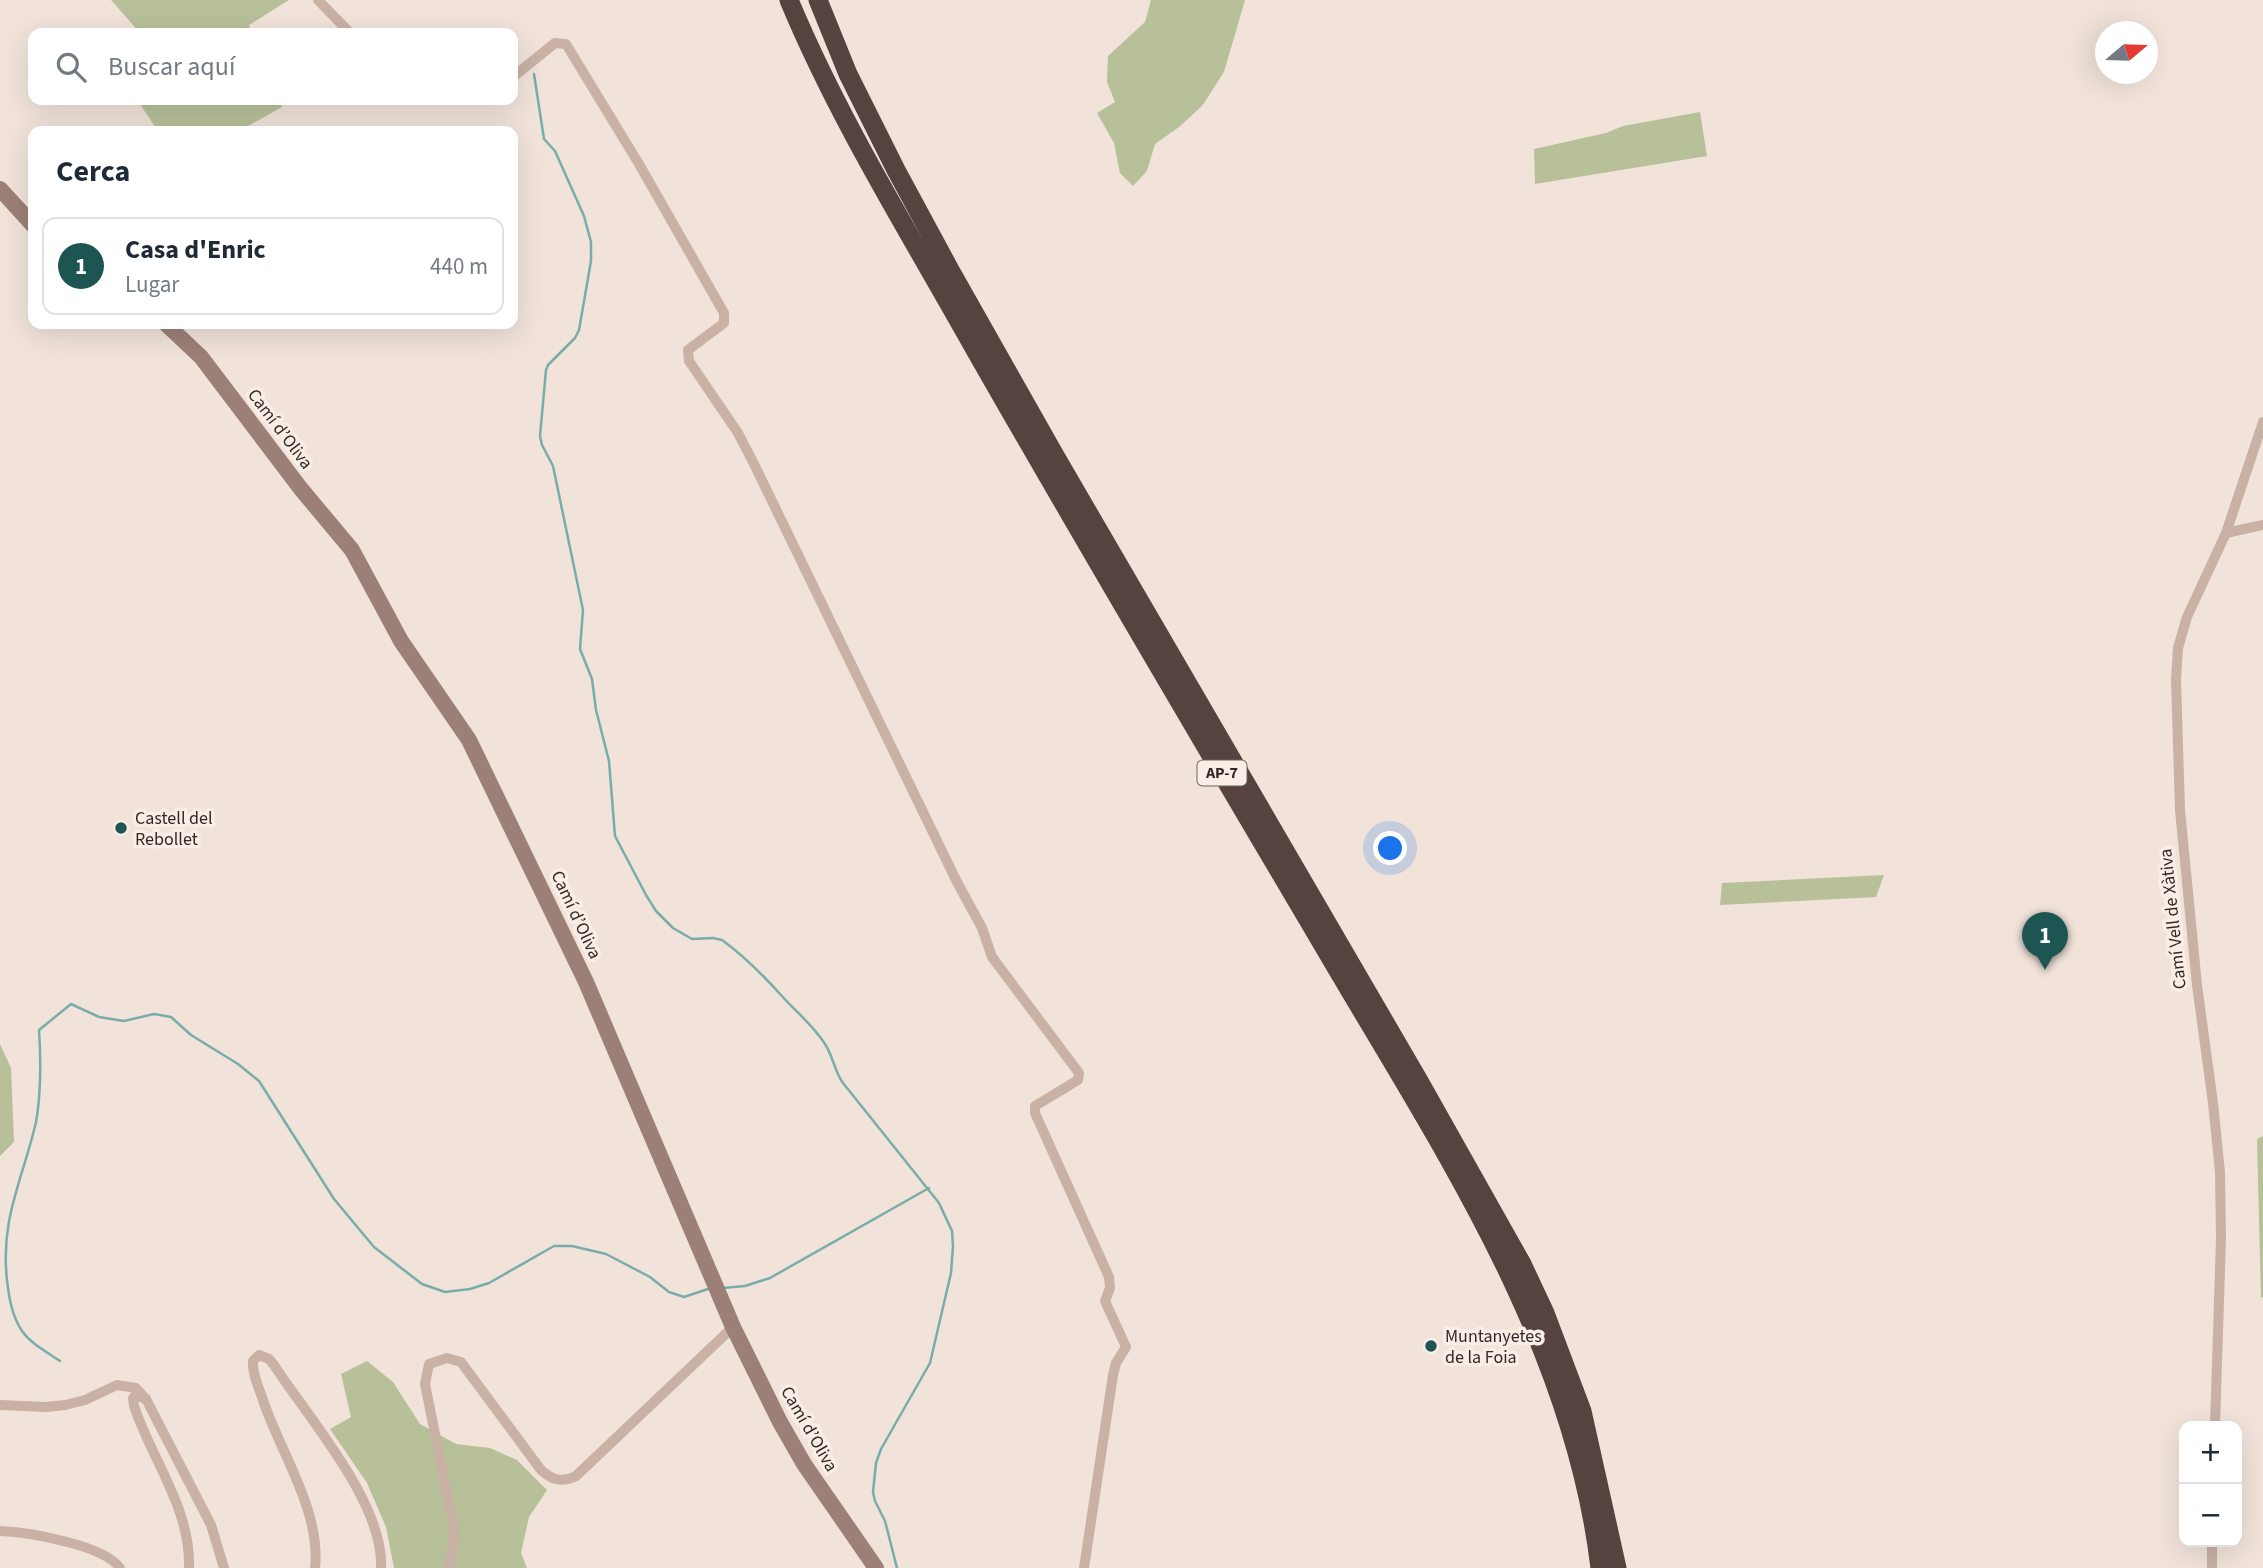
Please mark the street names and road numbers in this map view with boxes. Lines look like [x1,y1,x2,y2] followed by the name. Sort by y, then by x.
[241,384,319,474] street label: Camí d’Oliva
[1198,760,1246,786] road number: AP-7
[2153,848,2193,990] street label: Camí Vell de Xàtiva
[545,867,607,963] street label: Camí d’Oliva
[774,1382,844,1476] street label: Camí d’Oliva

